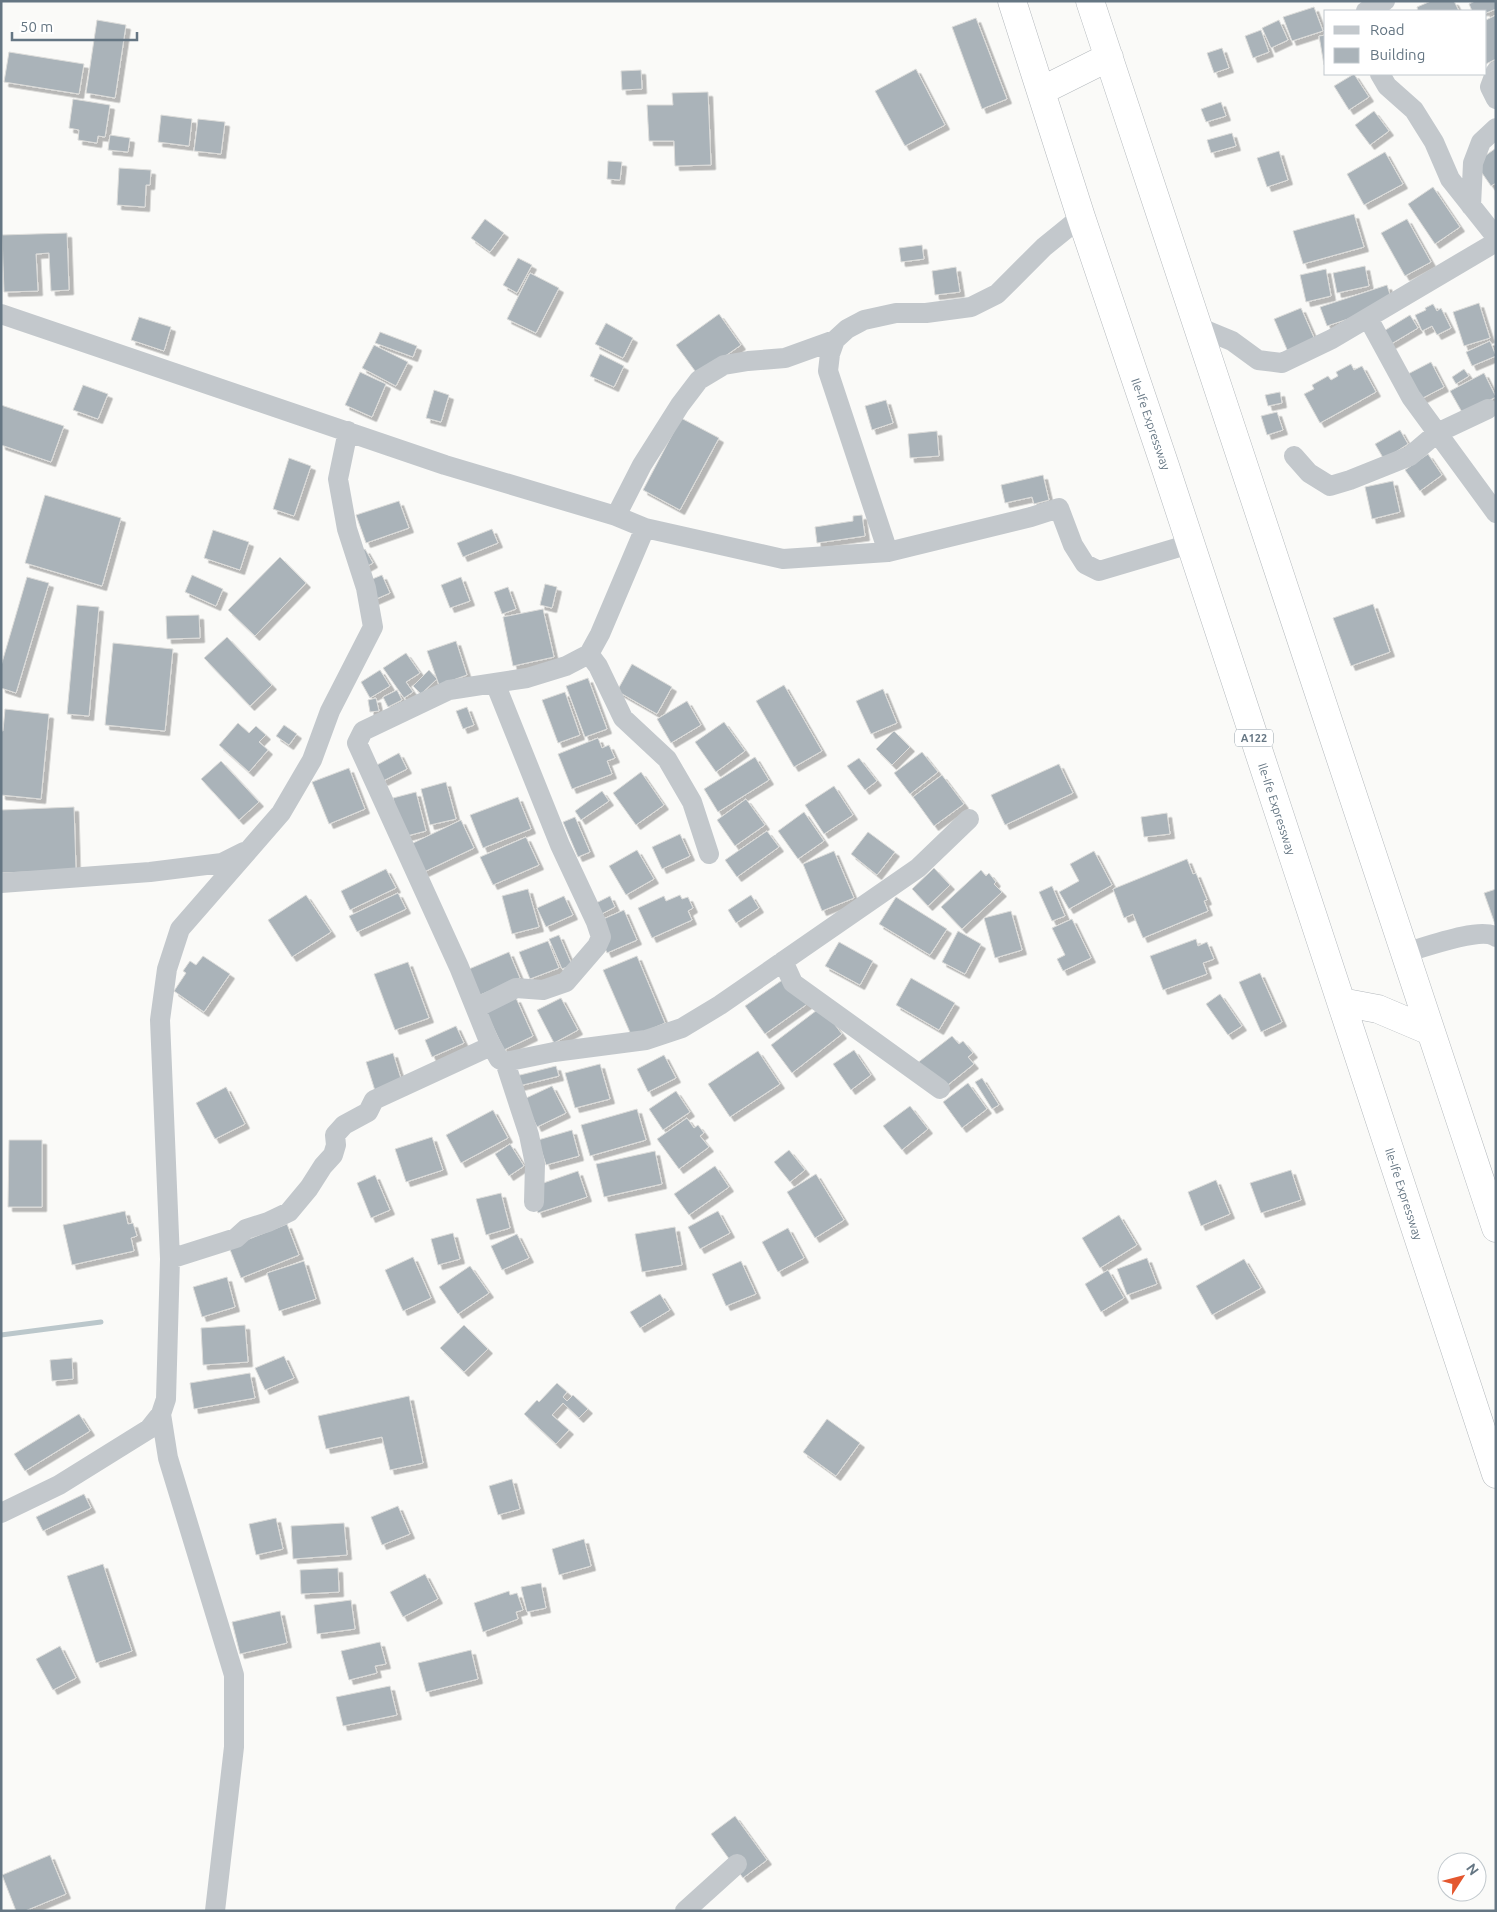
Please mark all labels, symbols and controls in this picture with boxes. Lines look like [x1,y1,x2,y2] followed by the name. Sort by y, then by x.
[12,10,138,42] scale bar
[1324,10,1487,75] legend
[20,18,53,35] text: 50 m
[1370,21,1405,38] text: Road
[1370,46,1425,63] text: Building
[1129,376,1173,472] street label: Ile-Ife Expressway
[1235,730,1273,746] road number: A122
[1256,761,1298,857] street label: Ile-Ife Expressway
[1383,1146,1425,1242] street label: Ile-Ife Expressway
[1437,1852,1487,1902] north arrow
[1463,1860,1482,1878] text: N

